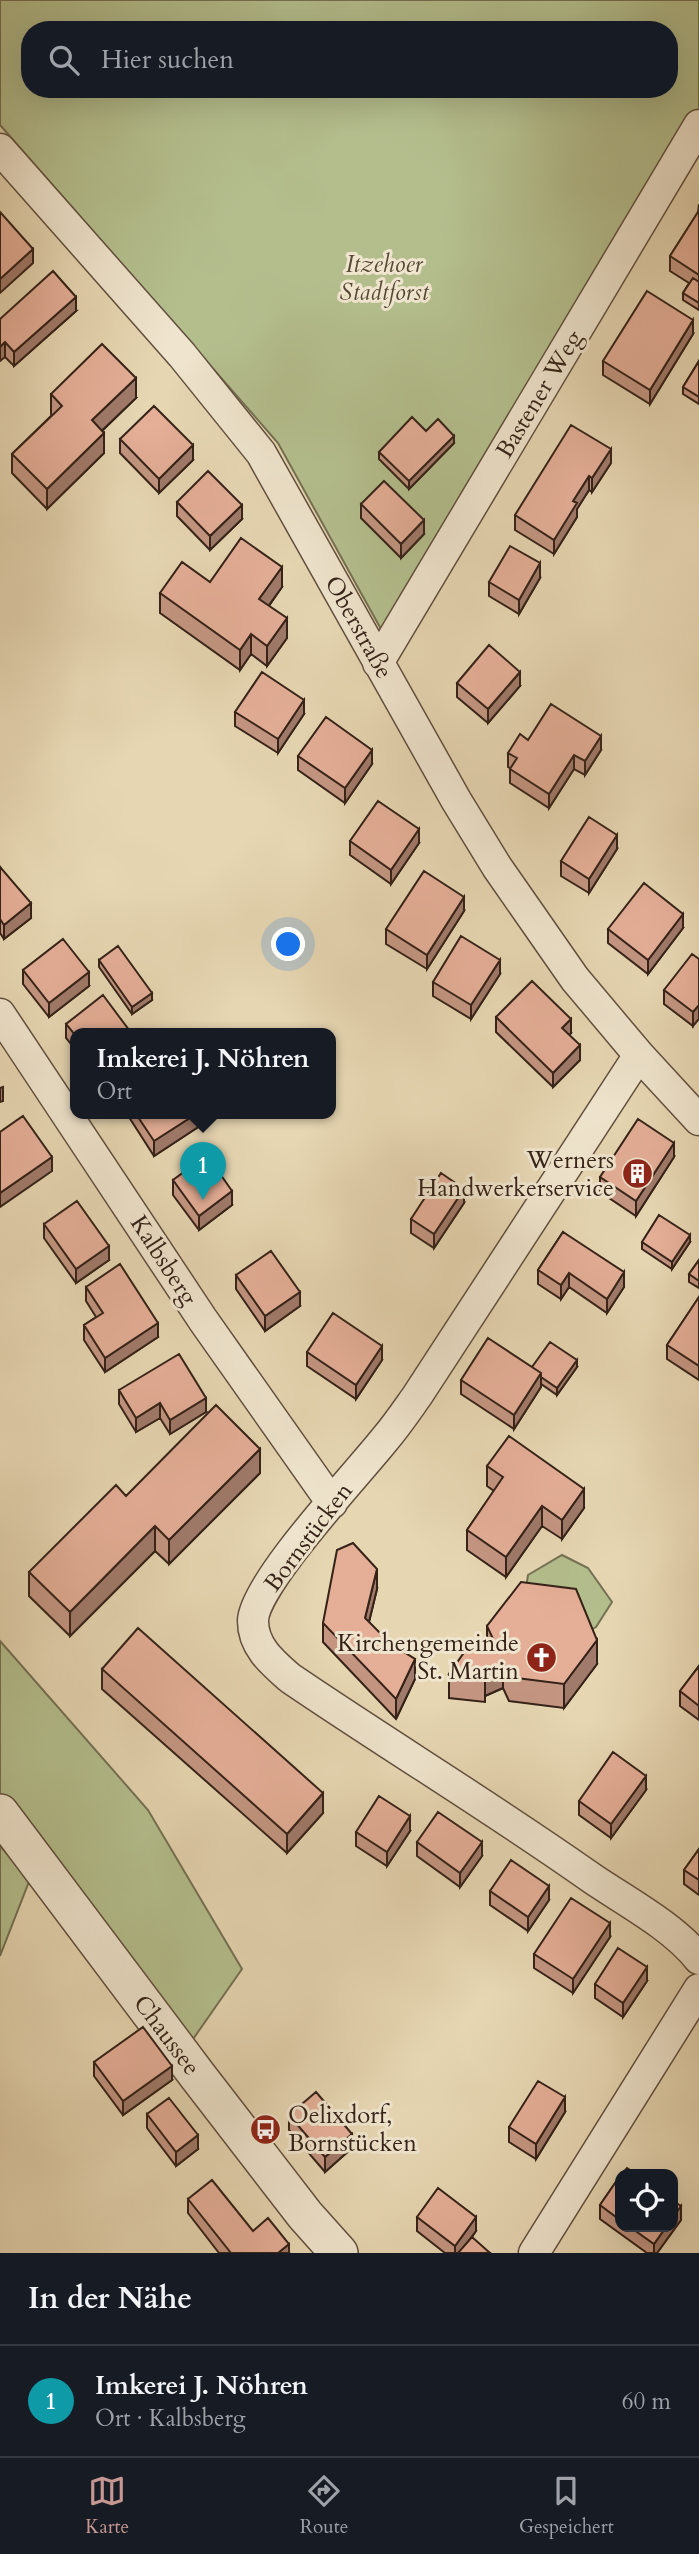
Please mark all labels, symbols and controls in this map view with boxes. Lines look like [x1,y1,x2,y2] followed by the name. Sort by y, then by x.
[21,21,678,98] search box
[45,41,83,79] icon: search
[101,42,234,77] text: Hier suchen
[339,248,430,309] park label: Itzehoer Stadtforst
[488,324,591,464] street label: Bastener Weg
[317,570,400,685] street label: Oberstraße
[271,927,305,961] your location
[70,1028,336,1119] popup
[97,1041,309,1076] text: Imkerei J. Nöhren
[97,1076,132,1107] text: Ort
[180,1142,226,1200] pin: 1
[417,1144,614,1205] place label: Werners Handwerkerservice
[620,1157,654,1191] building icon: Werners Handwerkerservice
[122,1209,205,1312] street label: Kalbsberg
[256,1476,361,1599] street label: Bornstücken
[337,1627,519,1688] place label: Kirchengemeinde St. Martin
[525,1640,559,1674] church icon: Kirchengemeinde St. Martin
[125,1988,208,2082] street label: Chaussee
[288,2099,417,2160] place label: Oelixdorf, Bornstücken
[248,2112,282,2146] bus stop icon: Oelixdorf, Bornstücken
[615,2169,678,2232] map controls
[615,2169,678,2232] button: locate
[28,2278,192,2319] text: In der Nähe
[95,2368,308,2403] text: Imkerei J. Nöhren
[45,2386,57,2417] text: 1
[622,2386,671,2417] text: 60 m
[95,2403,246,2434] text: Ort · Kalbsberg
[85,2472,129,2540] tab: Karte
[300,2472,348,2540] tab: Route
[519,2472,614,2540] tab: Gespeichert

